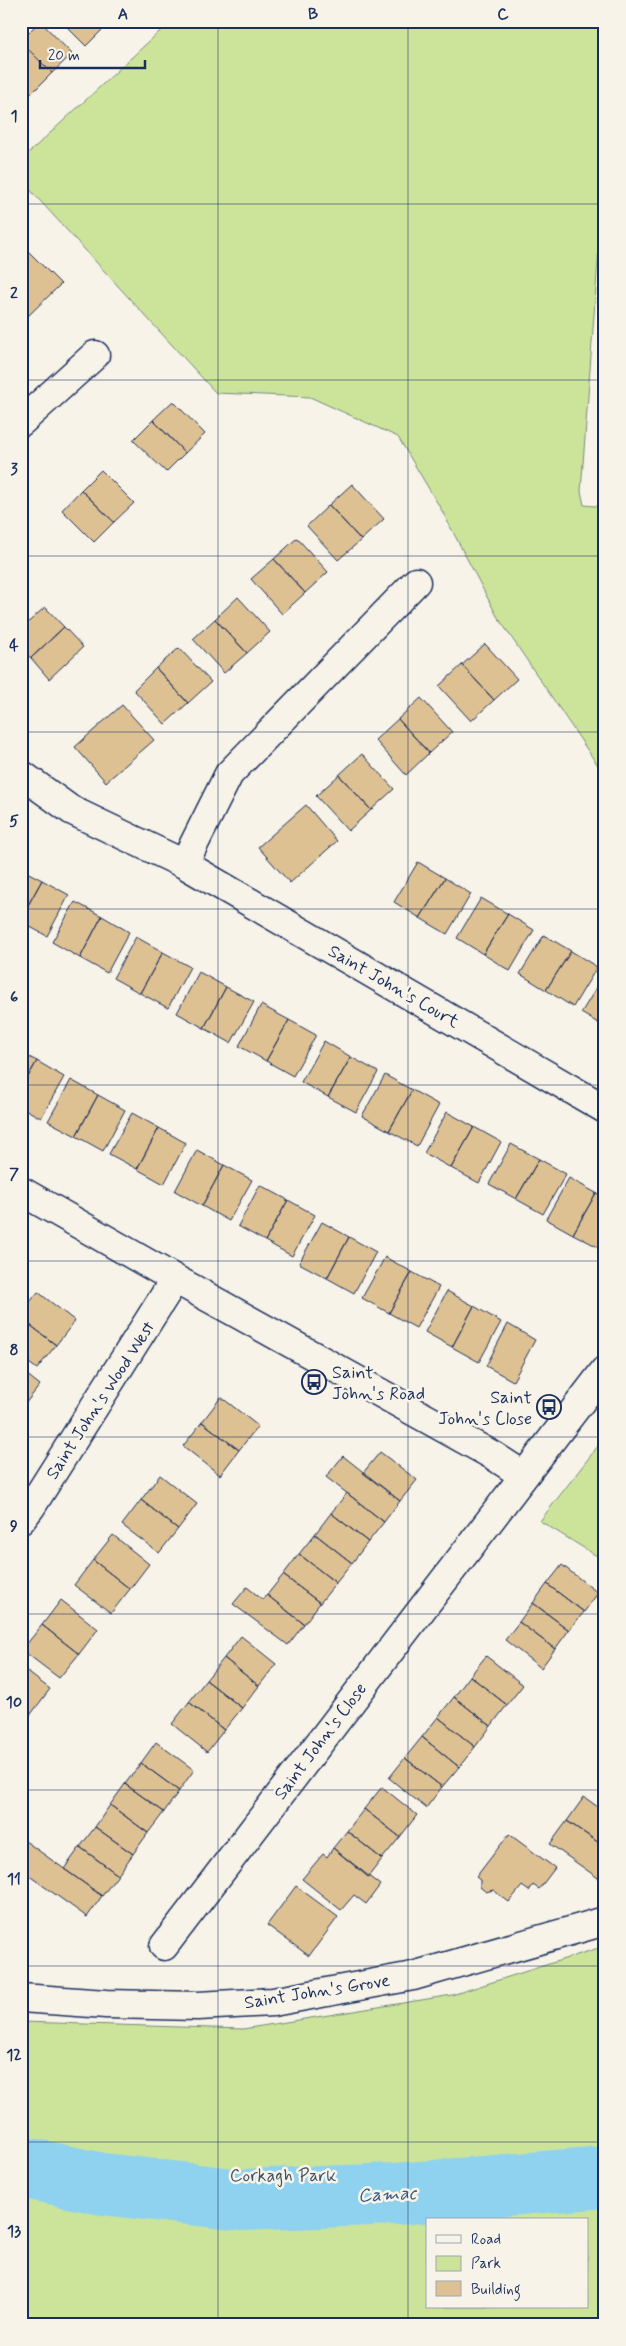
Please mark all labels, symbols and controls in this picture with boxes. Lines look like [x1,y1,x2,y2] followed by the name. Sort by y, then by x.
[118,4,128,25] text: A
[308,4,318,25] text: B
[497,4,509,25] text: C
[40,38,145,70] scale bar
[48,46,80,66] text: 20 m
[10,106,18,127] text: 1
[10,283,18,304] text: 2
[10,459,18,480] text: 3
[9,635,19,656] text: 4
[9,811,19,832] text: 5
[324,940,464,1034] street label: Saint John's Court
[10,987,18,1008] text: 6
[9,1164,19,1185] text: 7
[41,1316,161,1484] street label: Saint John's Wood West
[9,1340,19,1361] text: 8
[332,1361,425,1406] place label: Saint John's Road
[301,1369,327,1395] bus stop icon: Saint John's Road
[438,1386,532,1431] place label: Saint John's Close
[536,1394,562,1420] bus stop icon: Saint John's Close
[10,1516,18,1537] text: 9
[269,1678,373,1805] street label: Saint John's Close
[6,1692,22,1713] text: 10
[7,1869,21,1890] text: 11
[243,1969,392,2015] street label: Saint John's Grove
[6,2045,22,2066] text: 12
[230,2164,336,2188] park label: Corkagh Park
[357,2180,418,2209] water label: Camac
[426,2218,588,2308] legend
[7,2221,21,2242] text: 13
[471,2230,501,2250] text: Road
[471,2254,501,2274] text: Park
[471,2280,521,2301] text: Building

